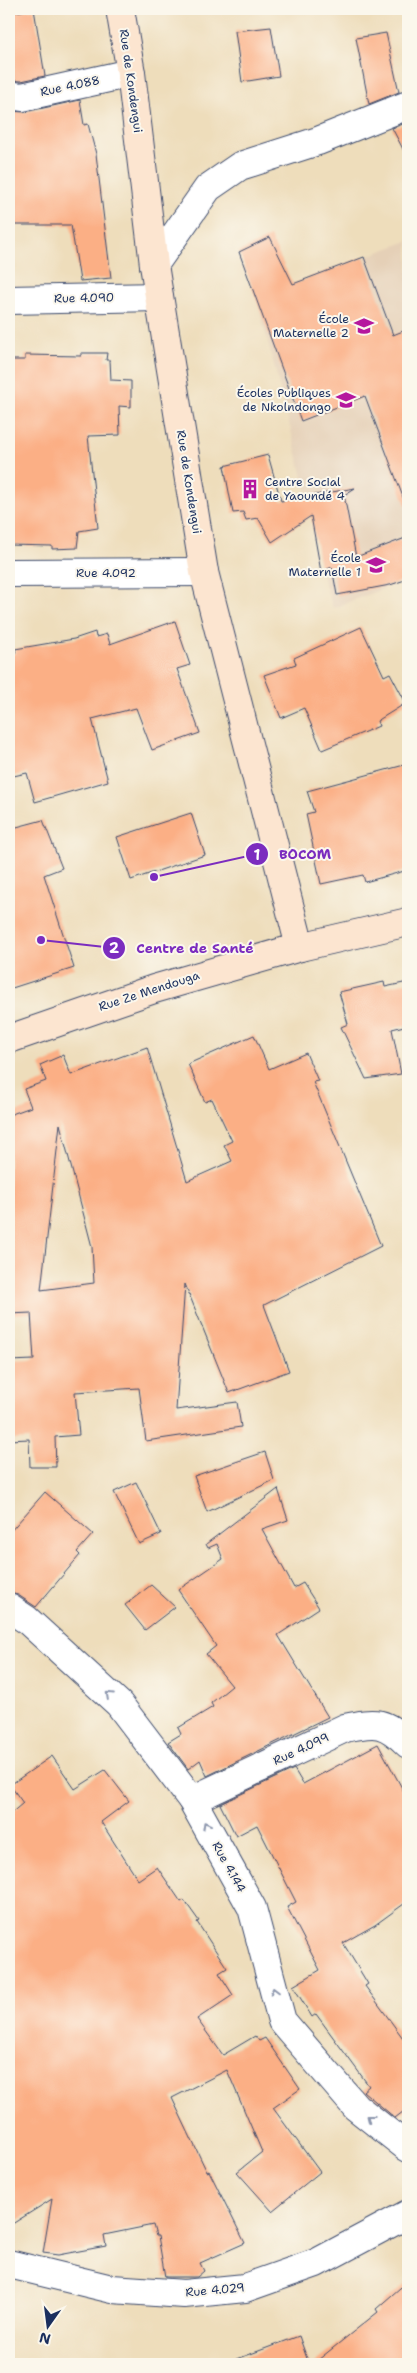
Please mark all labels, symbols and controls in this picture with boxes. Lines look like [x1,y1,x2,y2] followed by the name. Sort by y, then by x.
[116,28,146,134] street label: Rue de Kondengui
[39,72,101,100] street label: Rue 4.088
[54,289,114,307] street label: Rue 4.090
[273,311,349,341] place label: École Maternelle 2
[353,315,375,337] school or university icon: École Maternelle 2
[237,385,331,415] place label: Écoles Publiques de Nkolndongo
[335,389,357,411] school or university icon: Écoles Publiques de Nkolndongo
[173,429,205,535] street label: Rue de Kondengui
[265,474,345,504] place label: Centre Social de Yaoundé 4
[239,478,261,500] building icon: Centre Social de Yaoundé 4
[289,550,361,580] place label: École Maternelle 1
[365,554,387,576] school or university icon: École Maternelle 1
[76,565,136,581] street label: Rue 4.092
[244,840,341,869] callout: BOCOM
[254,845,261,865] text: 1
[279,845,332,863] text: BOCOM
[102,934,264,963] callout: Centre de Santé
[109,938,120,958] text: 2
[136,939,254,957] text: Centre de Santé
[96,967,202,1015] street label: Rue Ze Mendouga
[106,1692,115,1701] one-way arrow
[270,1729,332,1769] street label: Rue 4.099
[202,1822,212,1831] one-way arrow
[208,1839,250,1895] street label: Rue 4.144
[269,1986,280,1995] one-way arrow
[367,2115,376,2123] one-way arrow
[185,2279,245,2301] street label: Rue 4.029
[22,2300,72,2350] north arrow
[37,2329,52,2349] text: N

